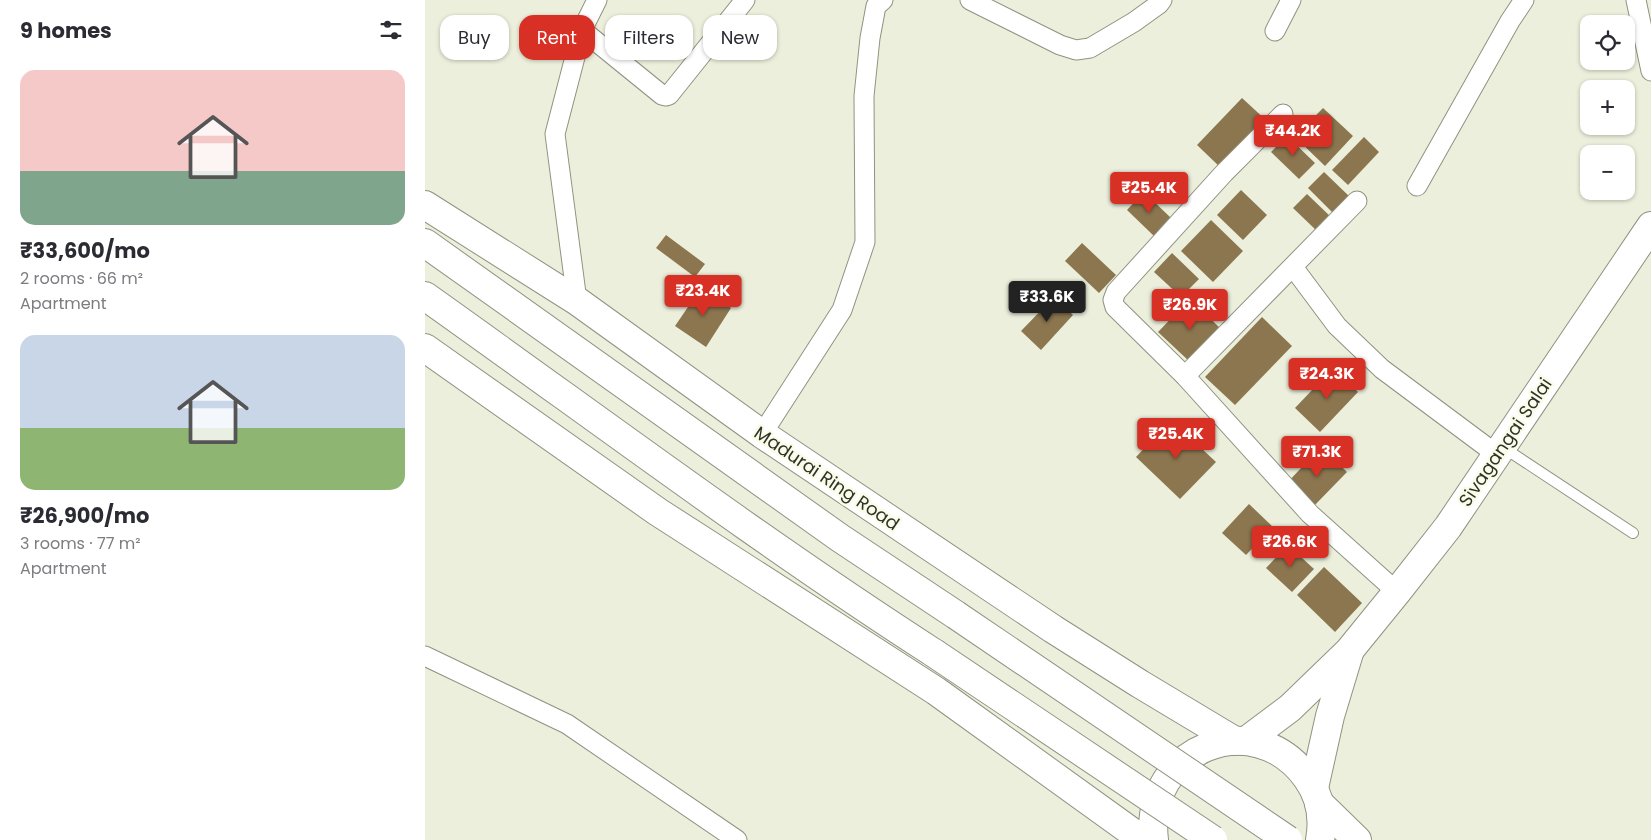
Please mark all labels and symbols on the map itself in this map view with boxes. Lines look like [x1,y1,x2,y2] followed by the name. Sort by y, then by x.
[1252,114,1334,157] pin: ₹44.2K
[1108,172,1190,214] pin: ₹25.4K
[662,274,744,317] pin: ₹23.4K
[1006,280,1088,323] pin: ₹33.6K
[1149,288,1231,331] pin: ₹26.9K
[1286,358,1368,400] pin: ₹24.3K
[1453,373,1557,511] street label: Sivagangai Salai
[1135,418,1217,460] pin: ₹25.4K
[749,420,905,536] street label: Madurai Ring Road
[1276,436,1358,478] pin: ₹71.3K
[1249,526,1331,568] pin: ₹26.6K

